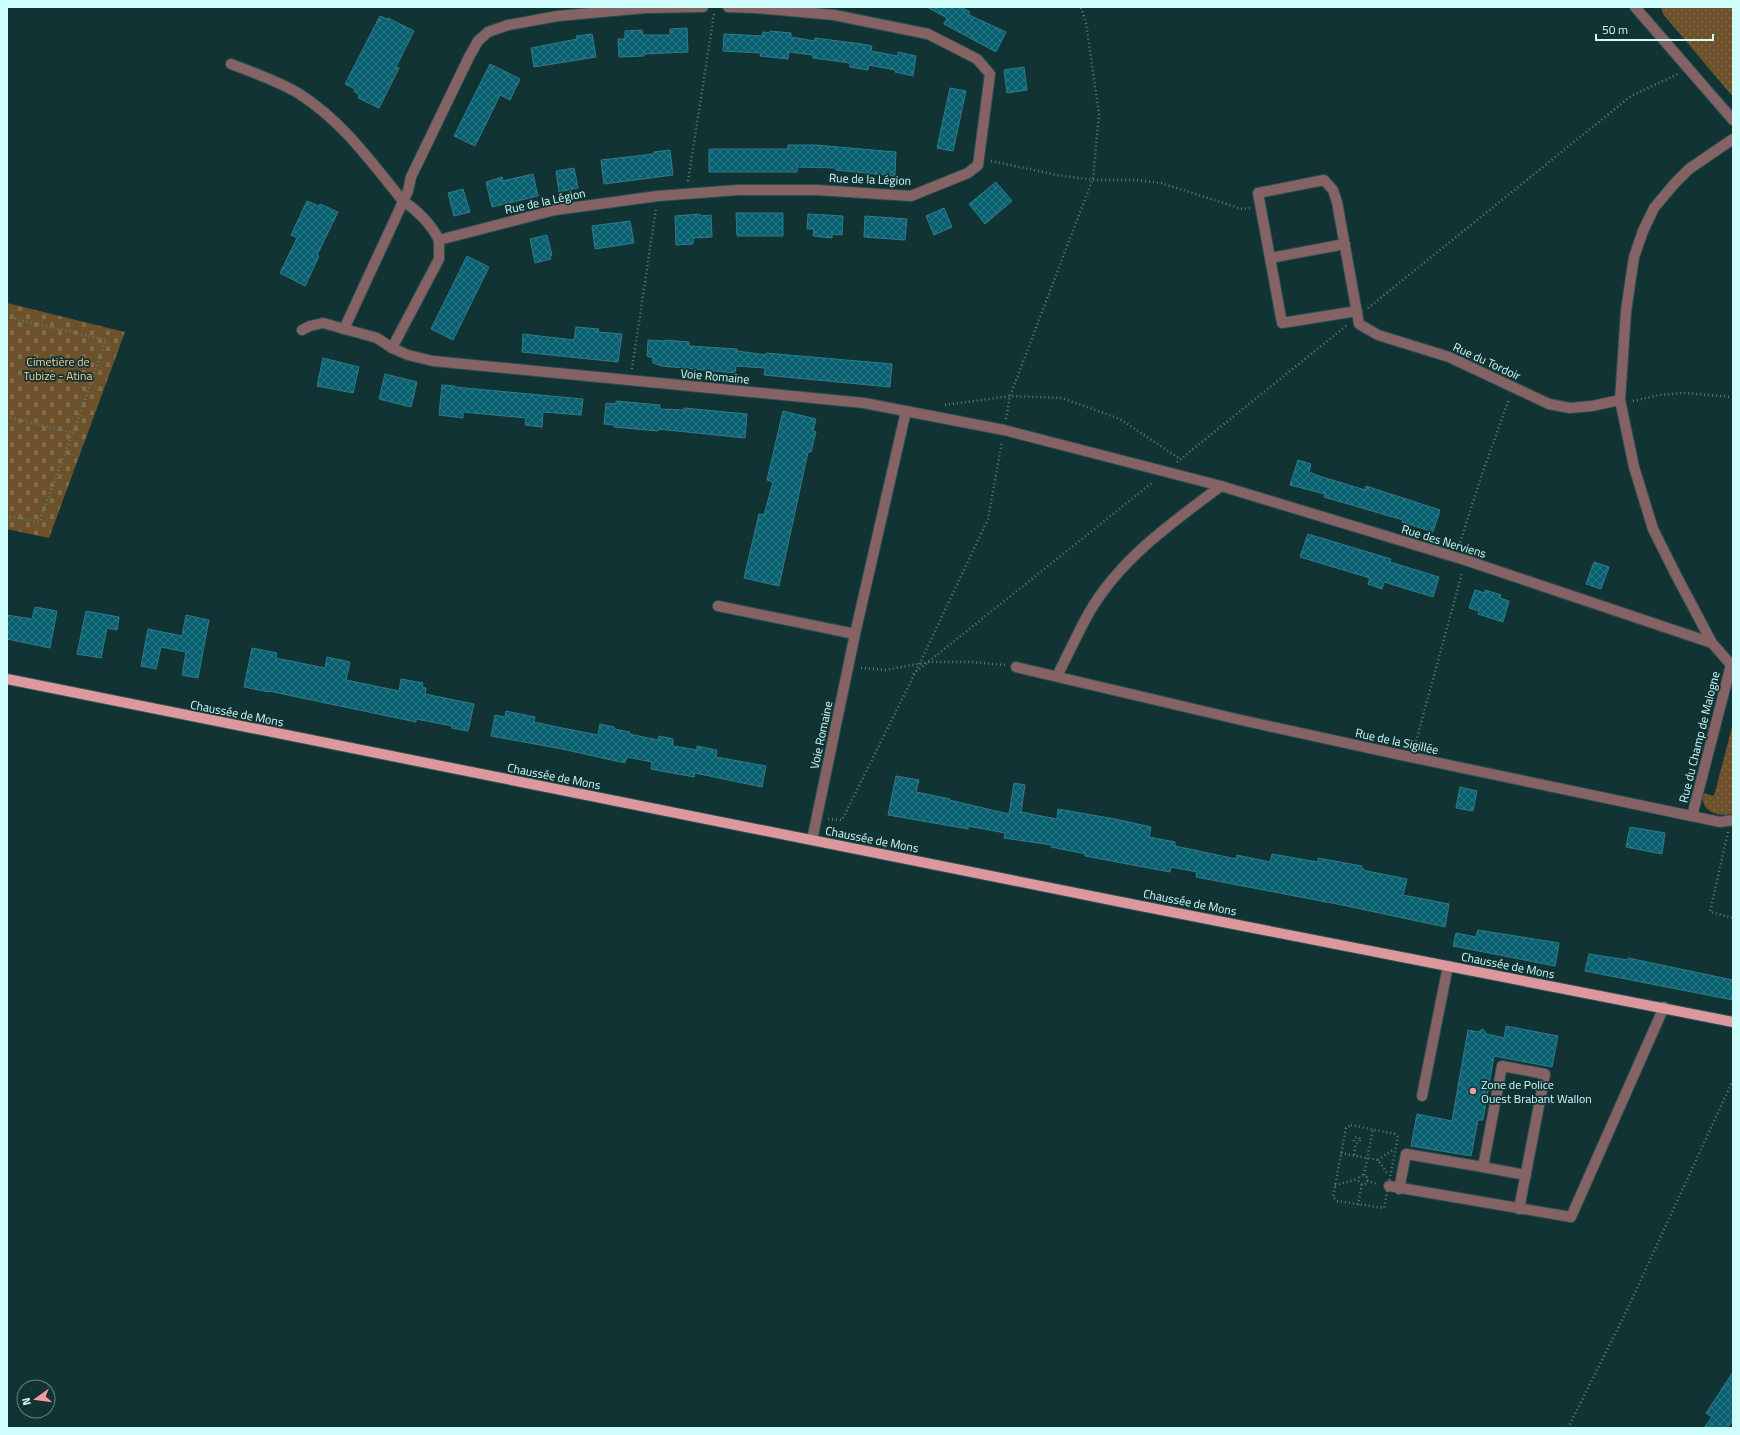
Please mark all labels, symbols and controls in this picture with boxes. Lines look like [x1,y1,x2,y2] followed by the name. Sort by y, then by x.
[1596,16,1713,42] scale bar
[1602,20,1628,39] text: 50 m
[829,168,911,190] street label: Rue de la Légion
[503,183,587,219] street label: Rue de la Légion
[1450,337,1524,385] street label: Rue du Tordoir
[24,352,92,385] park label: Cimetière de Tubize - Atina
[680,364,750,388] street label: Voie Romaine
[1399,519,1489,563] street label: Rue des Nerviens
[1673,669,1725,805] street label: Rue du Champ de Malogne
[189,695,286,731] street label: Chaussée de Mons
[805,699,837,771] street label: Voie Romaine
[1354,723,1440,759] street label: Rue de la Sigillée
[506,758,603,794] street label: Chaussée de Mons
[824,821,921,857] street label: Chaussée de Mons
[1142,884,1239,920] street label: Chaussée de Mons
[1460,947,1557,983] street label: Chaussée de Mons
[1481,1075,1592,1108] place label: Zone de Police Ouest Brabant Wallon
[1468,1086,1478,1096] marker: Zone de Police Ouest Brabant Wallon
[16,1379,56,1419] north arrow
[18,1396,35,1407] text: N

